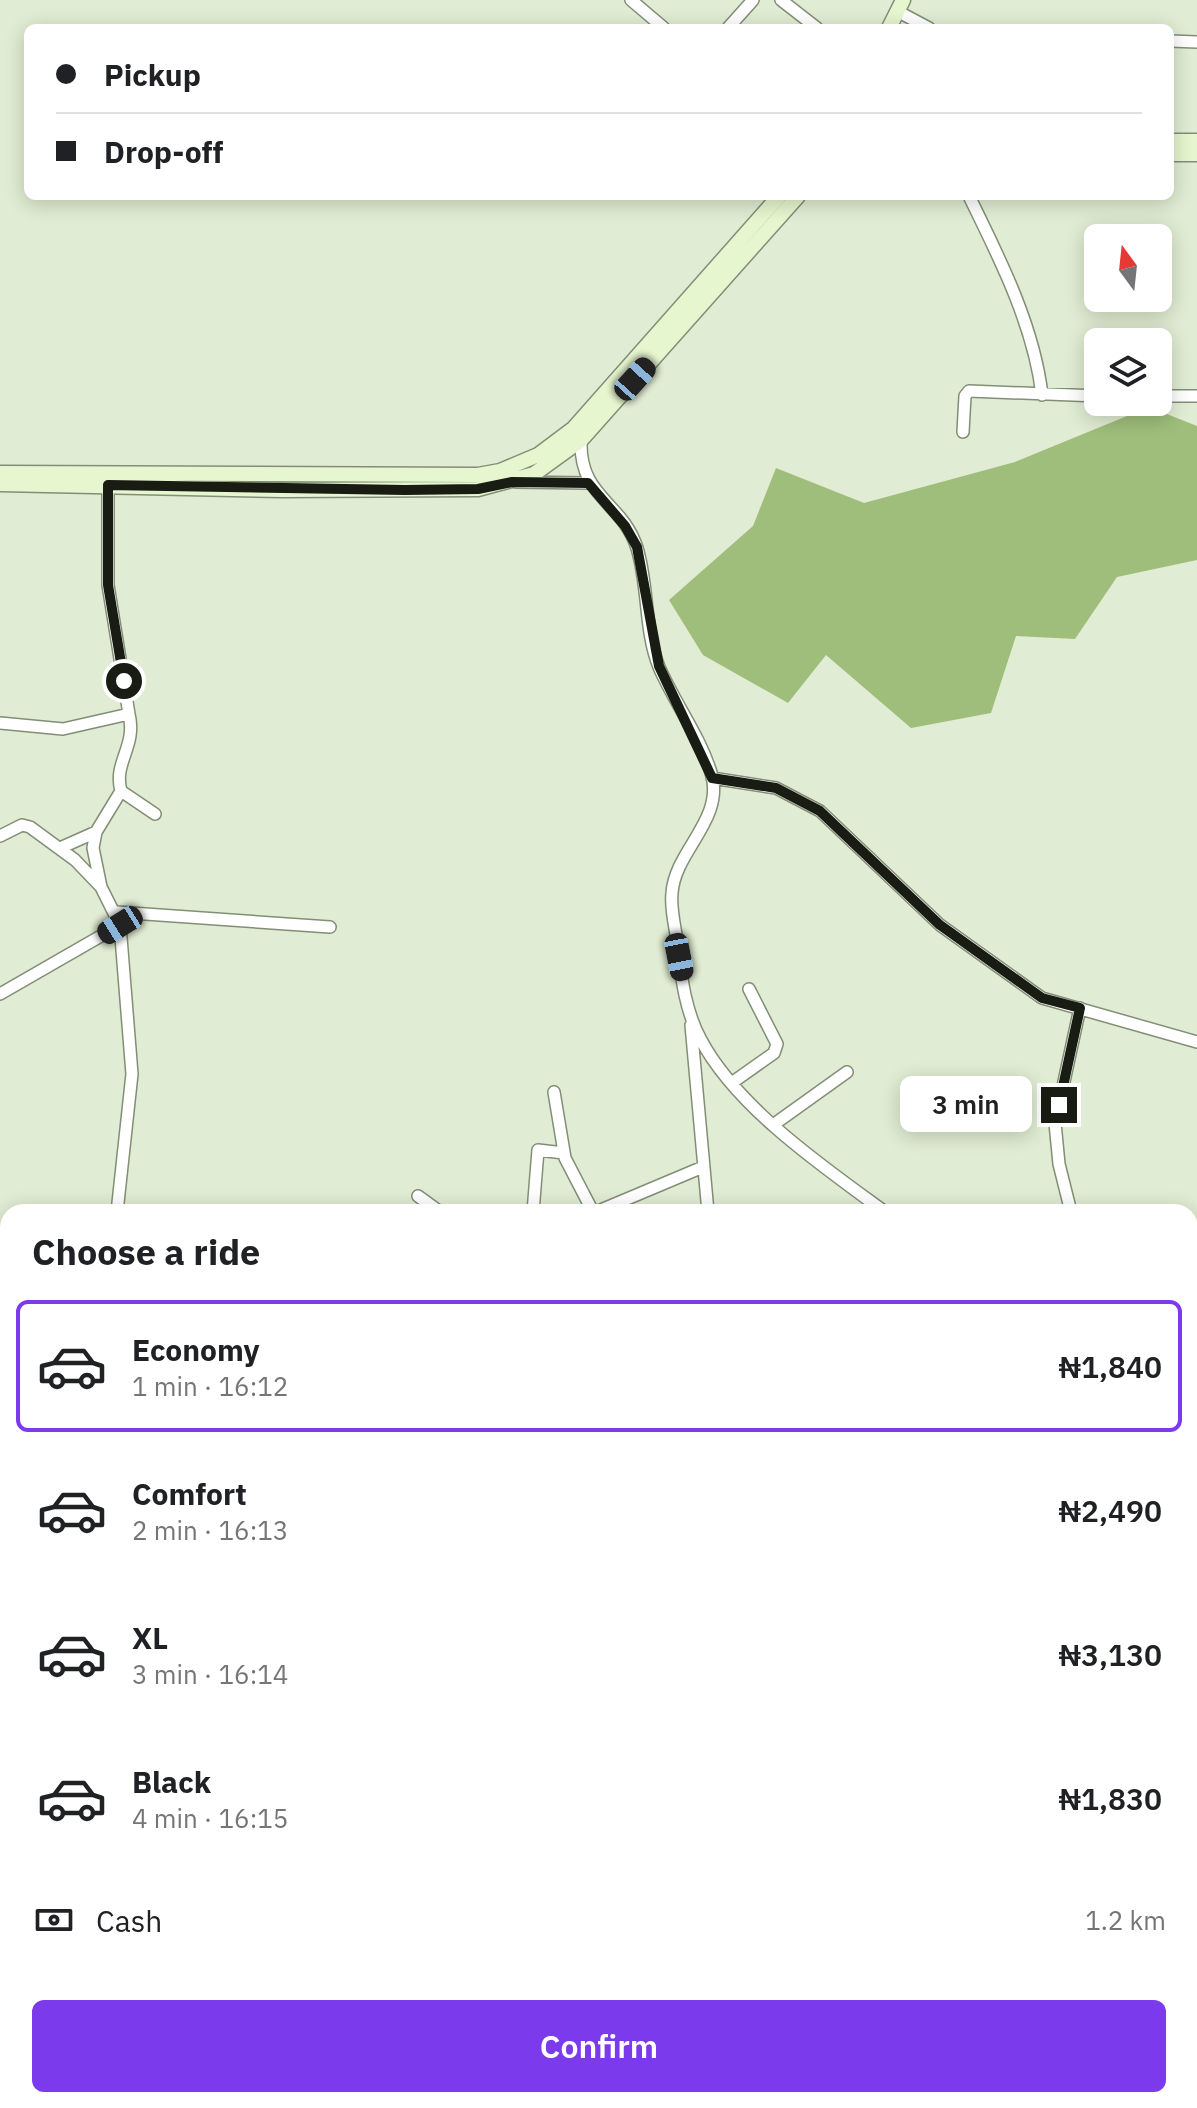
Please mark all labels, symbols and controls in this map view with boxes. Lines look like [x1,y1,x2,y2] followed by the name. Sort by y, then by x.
[104,55,201,94] text: Pickup
[104,132,223,171] text: Drop-off
[1084,224,1172,312] north arrow
[1084,224,1172,416] map controls
[1084,328,1172,416] button: layers
[610,353,660,405] car
[106,663,142,699] route start
[93,902,147,948] car
[663,931,695,983] car
[899,1077,1031,1133] callout: 3 min
[932,1087,1000,1121] text: 3 min
[1041,1087,1077,1123] route end
[32,1228,260,1275] text: Choose a ride
[36,1330,108,1402] icon: car
[132,1330,260,1369] text: Economy
[1058,1347,1162,1386] text: ₦1,840
[132,1369,288,1403] text: 1 min · 16:12
[36,1474,108,1546] icon: car
[132,1474,247,1513] text: Comfort
[1058,1491,1162,1530] text: ₦2,490
[132,1513,288,1547] text: 2 min · 16:13
[36,1618,108,1690] icon: car
[132,1618,168,1657] text: XL
[1058,1635,1162,1674] text: ₦3,130
[132,1657,288,1691] text: 3 min · 16:14
[36,1762,108,1834] icon: car
[132,1762,211,1801] text: Black
[1058,1779,1162,1818] text: ₦1,830
[132,1801,288,1835] text: 4 min · 16:15
[32,1898,76,1942] icon: cash
[96,1901,162,1940] text: Cash
[1085,1903,1166,1937] text: 1.2 km
[32,2000,1166,2092] button: Confirm

